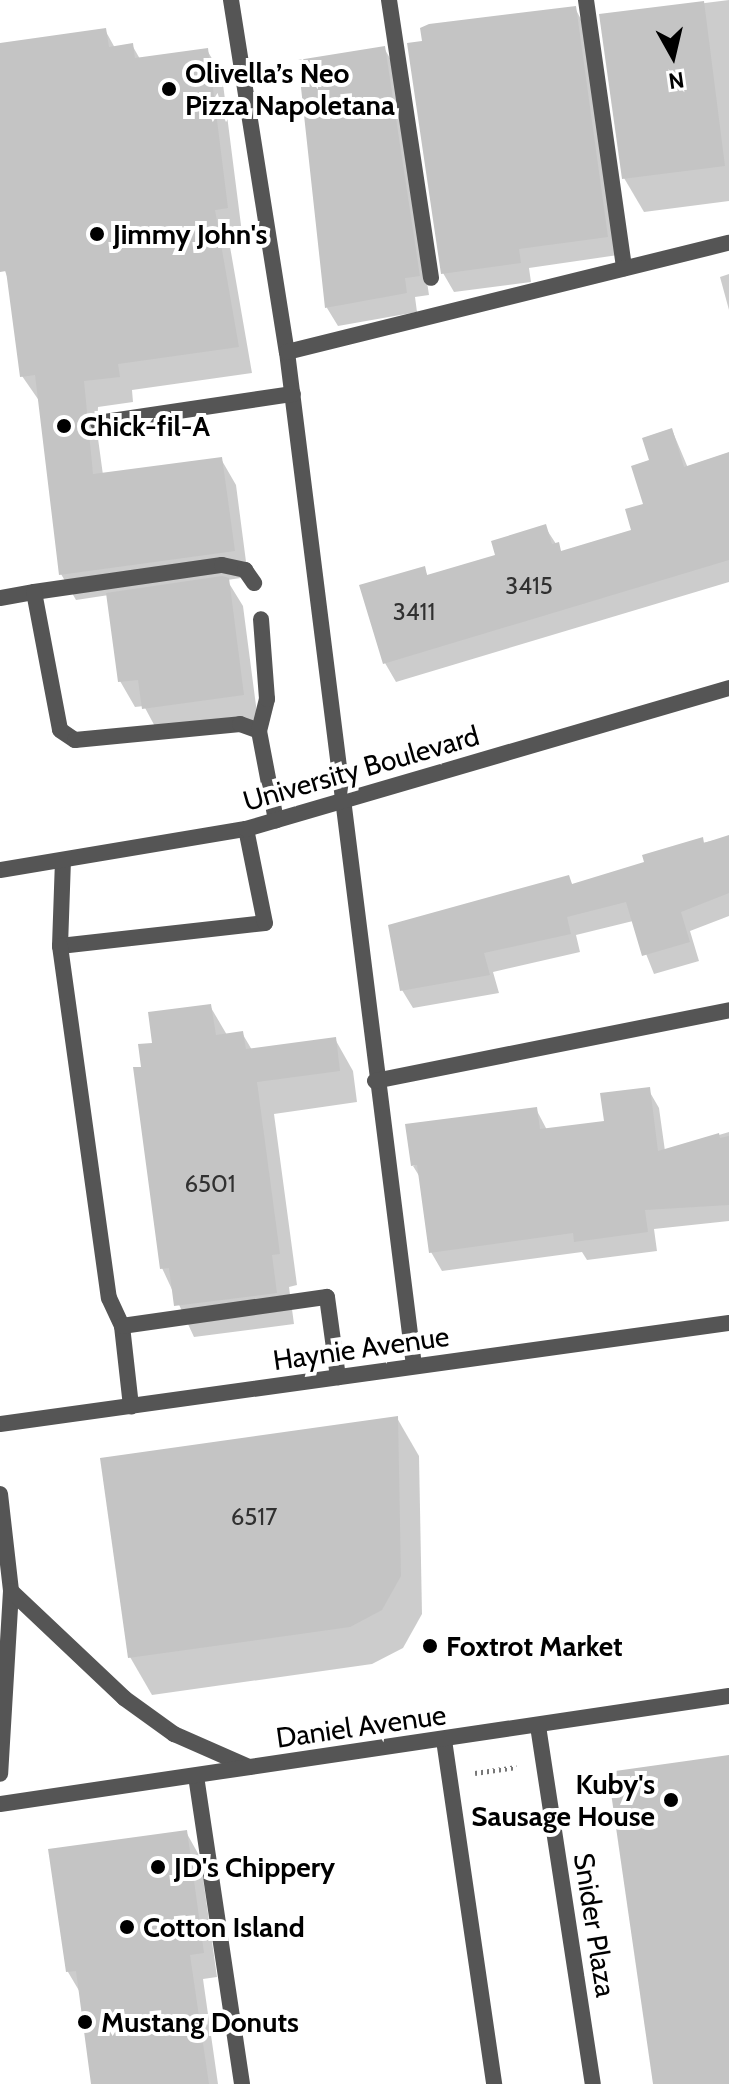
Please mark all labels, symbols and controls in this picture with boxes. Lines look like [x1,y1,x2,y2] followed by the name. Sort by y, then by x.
[633,16,713,96] north arrow
[185,56,395,122] place label: Olivella’s Neo Pizza Napoletana
[667,66,686,95] text: N
[160,80,178,98] marker: Olivella’s Neo Pizza Napoletana
[113,217,267,251] place label: Jimmy John's
[88,225,106,243] marker: Jimmy John's
[80,409,210,443] place label: Chick-fil-A
[55,417,73,435] marker: Chick-fil-A
[505,572,553,600] house number: 3415
[393,598,435,626] house number: 3411
[239,718,483,818] street label: University Boulevard
[184,1170,236,1198] house number: 6501
[271,1319,451,1377] street label: Haynie Avenue
[231,1503,277,1531] house number: 6517
[446,1629,623,1663] place label: Foxtrot Market
[421,1637,439,1655] marker: Foxtrot Market
[274,1697,448,1755] street label: Daniel Avenue
[471,1767,655,1833] place label: Kuby's Sausage House
[662,1791,680,1809] marker: Kuby's Sausage House
[174,1850,335,1884] place label: JD's Chippery
[567,1851,623,1999] street label: Snider Plaza
[149,1858,167,1876] marker: JD's Chippery
[143,1910,305,1944] place label: Cotton Island
[118,1918,136,1936] marker: Cotton Island
[101,2005,299,2039] place label: Mustang Donuts
[76,2013,94,2031] marker: Mustang Donuts

